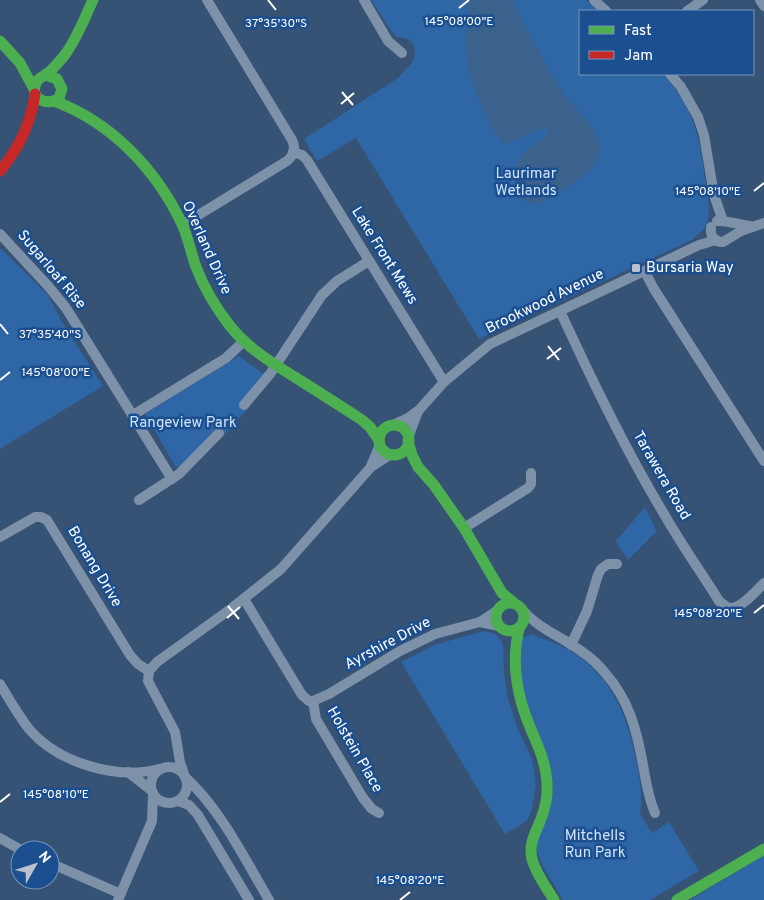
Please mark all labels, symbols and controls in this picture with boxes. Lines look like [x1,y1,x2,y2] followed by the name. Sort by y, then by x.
[579,10,754,75] legend
[425,14,494,30] text: 145°08'00"E
[245,16,307,32] text: 37°35'30"S
[624,22,652,41] text: Fast
[624,47,653,66] text: Jam
[495,165,557,201] park label: Laurimar Wetlands
[675,184,741,200] text: 145°08'10"E
[177,198,235,298] street label: Overland Drive
[346,204,422,308] street label: Lake Front Mews
[12,227,90,313] street label: Sugarloaf Rise
[646,259,734,278] place label: Bursaria Way
[630,262,642,274] marker: Bursaria Way
[483,265,607,339] street label: Brookwood Avenue
[19,327,81,343] text: 37°35'40"S
[22,365,91,381] text: 145°08'00"E
[129,414,237,433] park label: Rangeview Park
[628,428,694,524] street label: Tarawera Road
[62,523,126,611] street label: Bonang Drive
[674,606,742,622] text: 145°08'20"E
[342,613,434,675] street label: Ayrshire Drive
[322,704,386,796] street label: Holstein Place
[23,787,89,803] text: 145°08'10"E
[564,827,626,863] park label: Mitchells Run Park
[10,840,60,890] north arrow
[34,849,54,867] text: N
[376,873,444,889] text: 145°08'20"E

